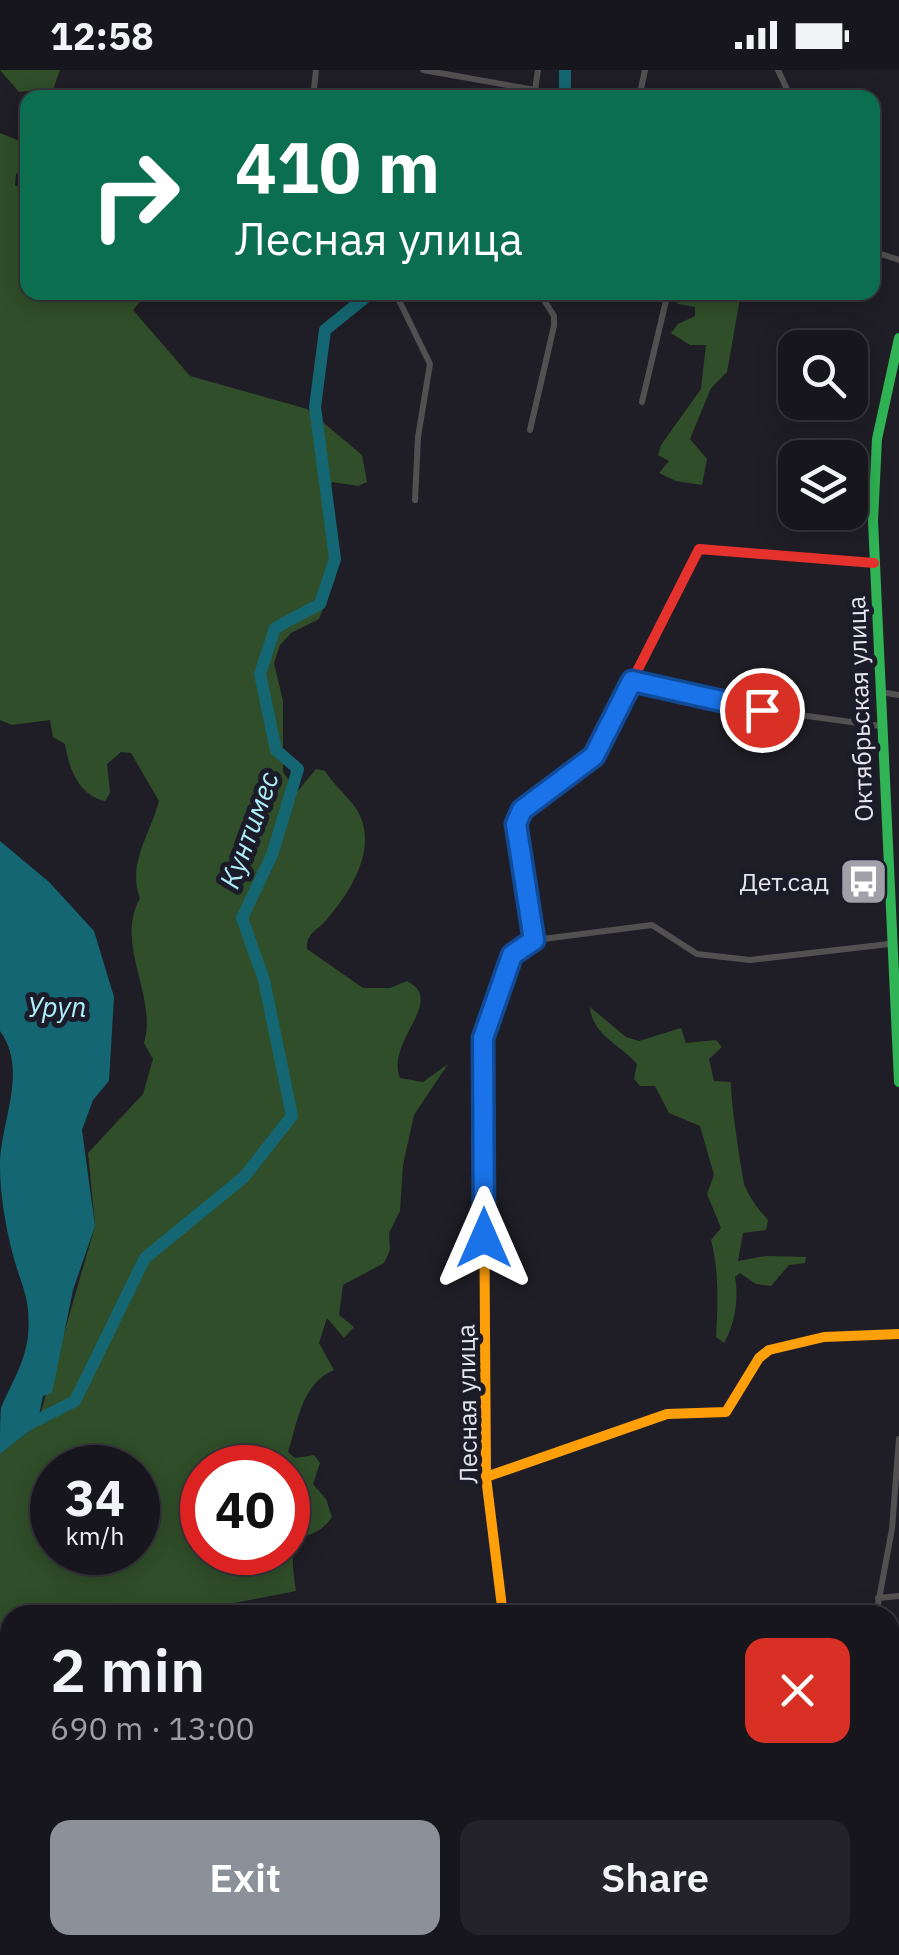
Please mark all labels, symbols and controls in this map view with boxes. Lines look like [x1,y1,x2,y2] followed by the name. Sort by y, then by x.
[50,11,154,60] text: 12:58
[235,121,440,212] text: 410 m
[70,130,200,260] icon: right
[235,209,523,267] text: Лесная улица
[778,330,868,530] map controls
[778,330,868,420] button: search
[778,440,868,530] button: layers
[839,596,880,823] street label: Октябрьская улица
[720,668,805,753] pin
[735,683,790,738] icon: arrive
[210,766,287,893] water label: Кунтимес
[838,856,890,908] bus stop icon: Дет.сад
[740,865,829,898] place label: Дет.сад
[27,988,87,1025] water label: Уруп
[432,1186,536,1290] position arrow
[449,1324,484,1484] street label: Лесная улица
[180,1445,310,1575] speed limit sign: 40
[65,1465,125,1530] text: 34
[66,1519,124,1552] text: km/h
[50,1630,205,1709] text: 2 min
[745,1638,850,1743] button: close
[50,1707,255,1749] text: 690 m · 13:00
[50,1820,440,1935] button: Exit
[460,1820,850,1935] button: Share

